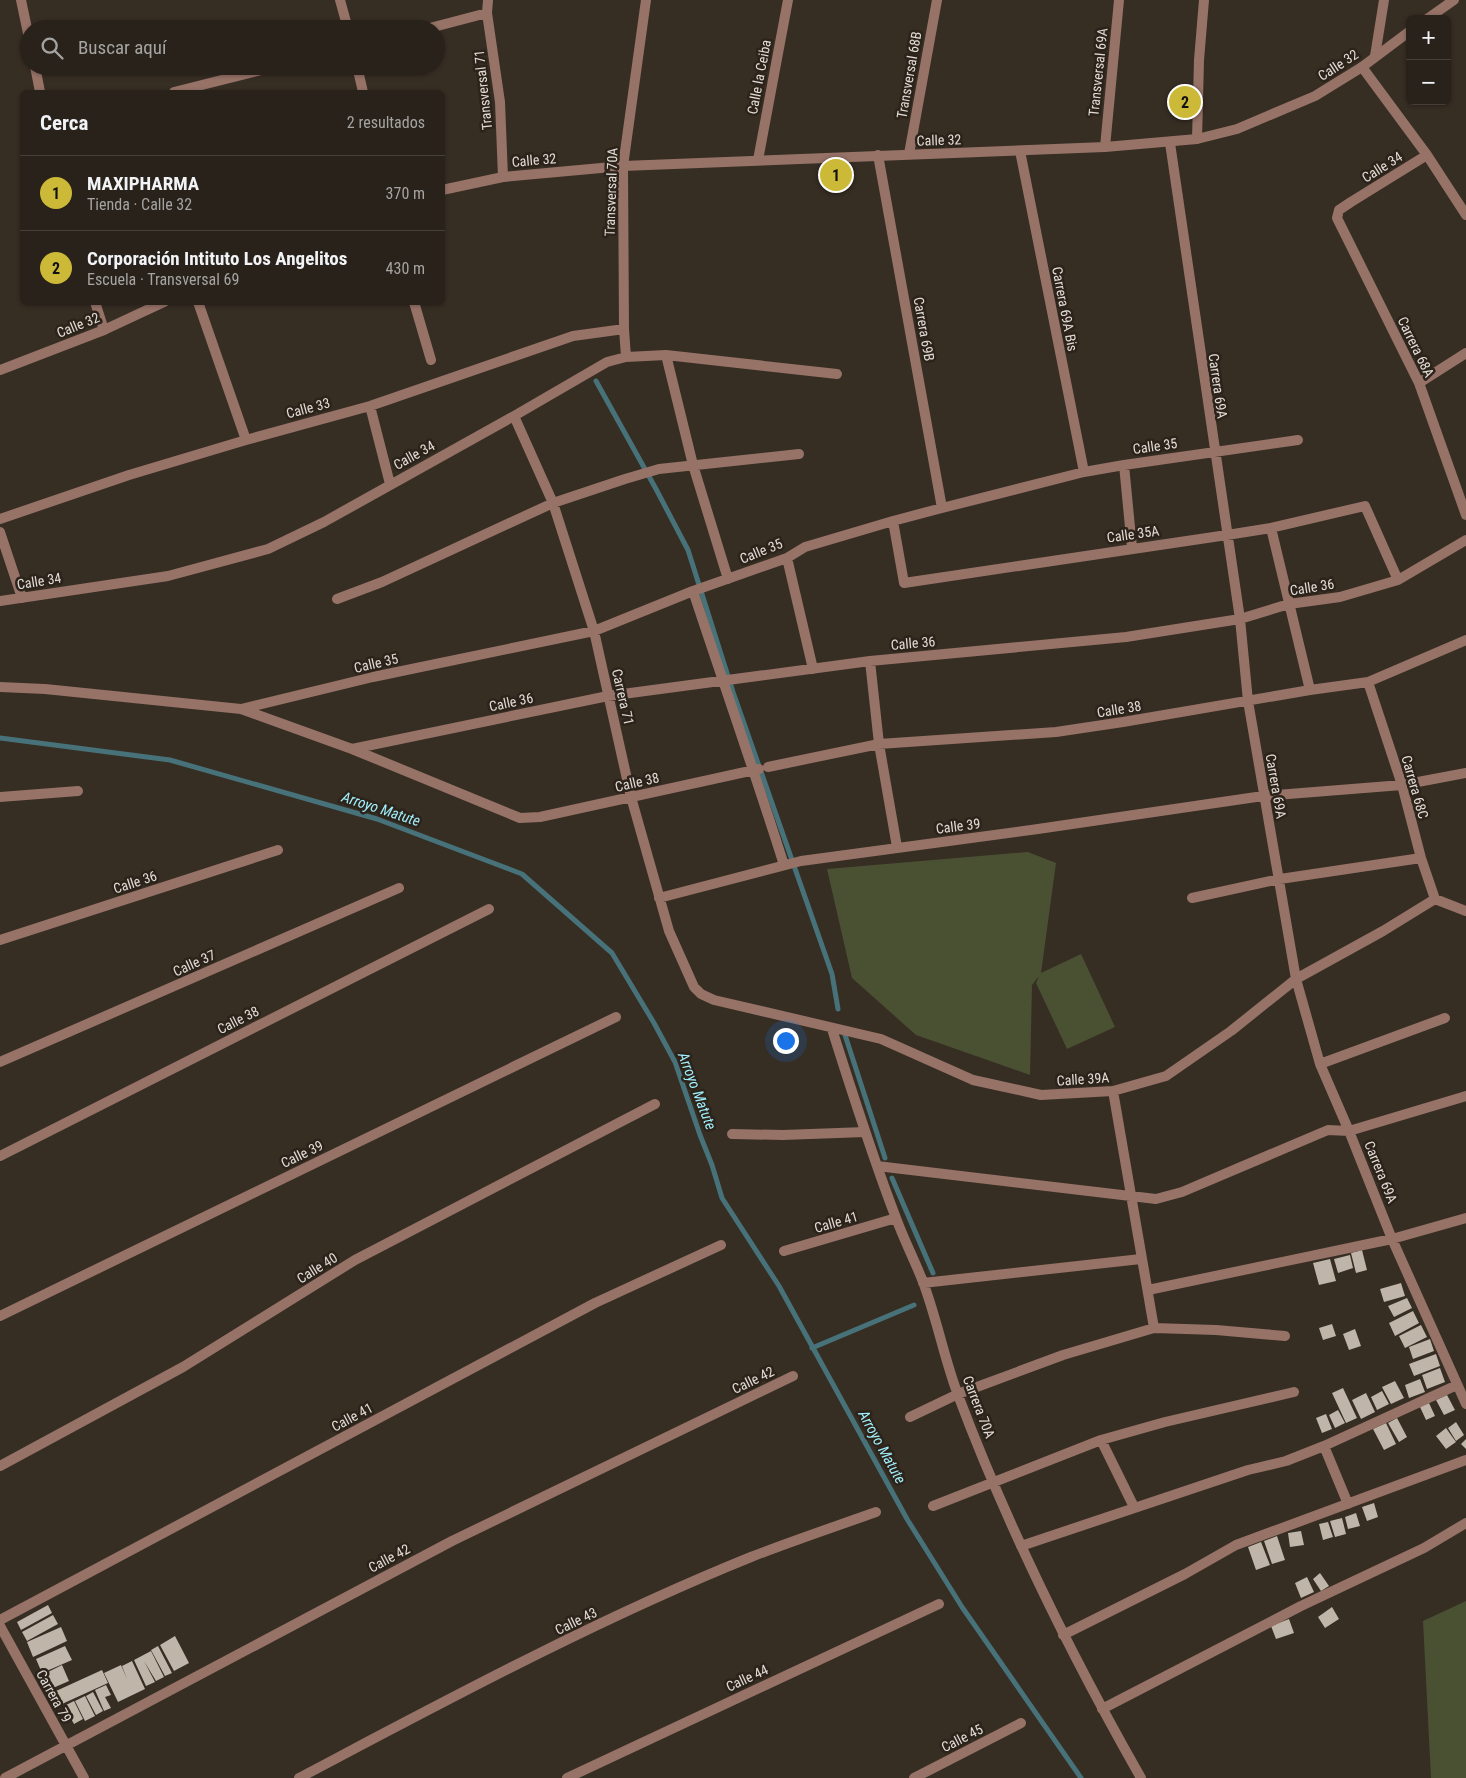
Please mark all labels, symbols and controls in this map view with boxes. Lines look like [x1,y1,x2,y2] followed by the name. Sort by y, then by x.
[1406,15,1451,105] map controls
[1406,15,1451,60] button: +
[20,20,445,75] search box
[1085,27,1111,117] street label: Transversal 69A
[893,30,925,120] street label: Transversal 68B
[38,34,66,62] icon: search
[78,36,167,59] text: Buscar aquí
[744,39,774,115] street label: Calle la Ceiba
[1315,46,1361,84] street label: Calle 32
[471,49,495,131] street label: Transversal 71
[1406,60,1451,105] button: −
[1169,83,1201,121] pin: 2
[40,111,88,135] text: Cerca
[347,113,425,132] text: 2 resultados
[916,131,962,149] street label: Calle 32
[601,147,621,237] street label: Transversal 70A
[1359,148,1405,186] street label: Calle 34
[511,150,557,170] street label: Calle 32
[820,156,852,194] pin: 1
[87,172,199,195] text: MAXIPHARMA
[52,184,60,203] text: 1
[386,184,425,203] text: 370 m
[87,195,192,214] text: Tienda · Calle 32
[87,247,347,270] text: Corporación Intituto Los Angelitos
[52,259,60,278] text: 2
[386,259,425,278] text: 430 m
[1049,265,1081,353] street label: Carrera 69A Bis
[87,270,239,289] text: Escuela · Transversal 69
[910,296,938,362] street label: Carrera 69B
[54,309,102,341] street label: Calle 32
[1394,314,1438,380] street label: Carrera 68A
[1206,352,1230,420] street label: Carrera 69A
[284,394,332,422] street label: Calle 33
[1132,435,1178,457] street label: Calle 35
[391,437,437,473] street label: Calle 34
[1106,522,1160,546] street label: Calle 35A
[737,535,785,567] street label: Calle 35
[16,570,62,592] street label: Calle 34
[1289,576,1335,598] street label: Calle 36
[890,633,936,653] street label: Calle 36
[352,650,400,676] street label: Calle 35
[609,667,637,727] street label: Carrera 71
[487,690,535,714] street label: Calle 36
[1096,698,1142,720] street label: Calle 38
[1262,752,1290,820] street label: Carrera 69A
[1398,753,1432,821] street label: Carrera 68C
[613,769,661,795] street label: Calle 38
[339,788,423,830] water label: Arroyo Matute
[935,815,981,837] street label: Calle 39
[111,867,159,897] street label: Calle 36
[170,947,218,979] street label: Calle 37
[214,1003,262,1037] street label: Calle 38
[773,1028,799,1054] your location
[674,1049,720,1132] water label: Arroyo Matute
[1056,1069,1110,1089] street label: Calle 39A
[278,1137,326,1171] street label: Calle 39
[1361,1139,1401,1205] street label: Carrera 69A
[812,1208,860,1236] street label: Calle 41
[294,1249,340,1287] street label: Calle 40
[729,1363,777,1397] street label: Calle 42
[960,1374,998,1440] street label: Carrera 70A
[329,1399,375,1435] street label: Calle 41
[854,1406,910,1487] water label: Arroyo Matute
[366,1540,413,1576] street label: Calle 42
[552,1604,600,1638] street label: Calle 43
[723,1661,771,1695] street label: Calle 44
[33,1667,75,1725] street label: Carrera 79
[938,1721,986,1755] street label: Calle 45

